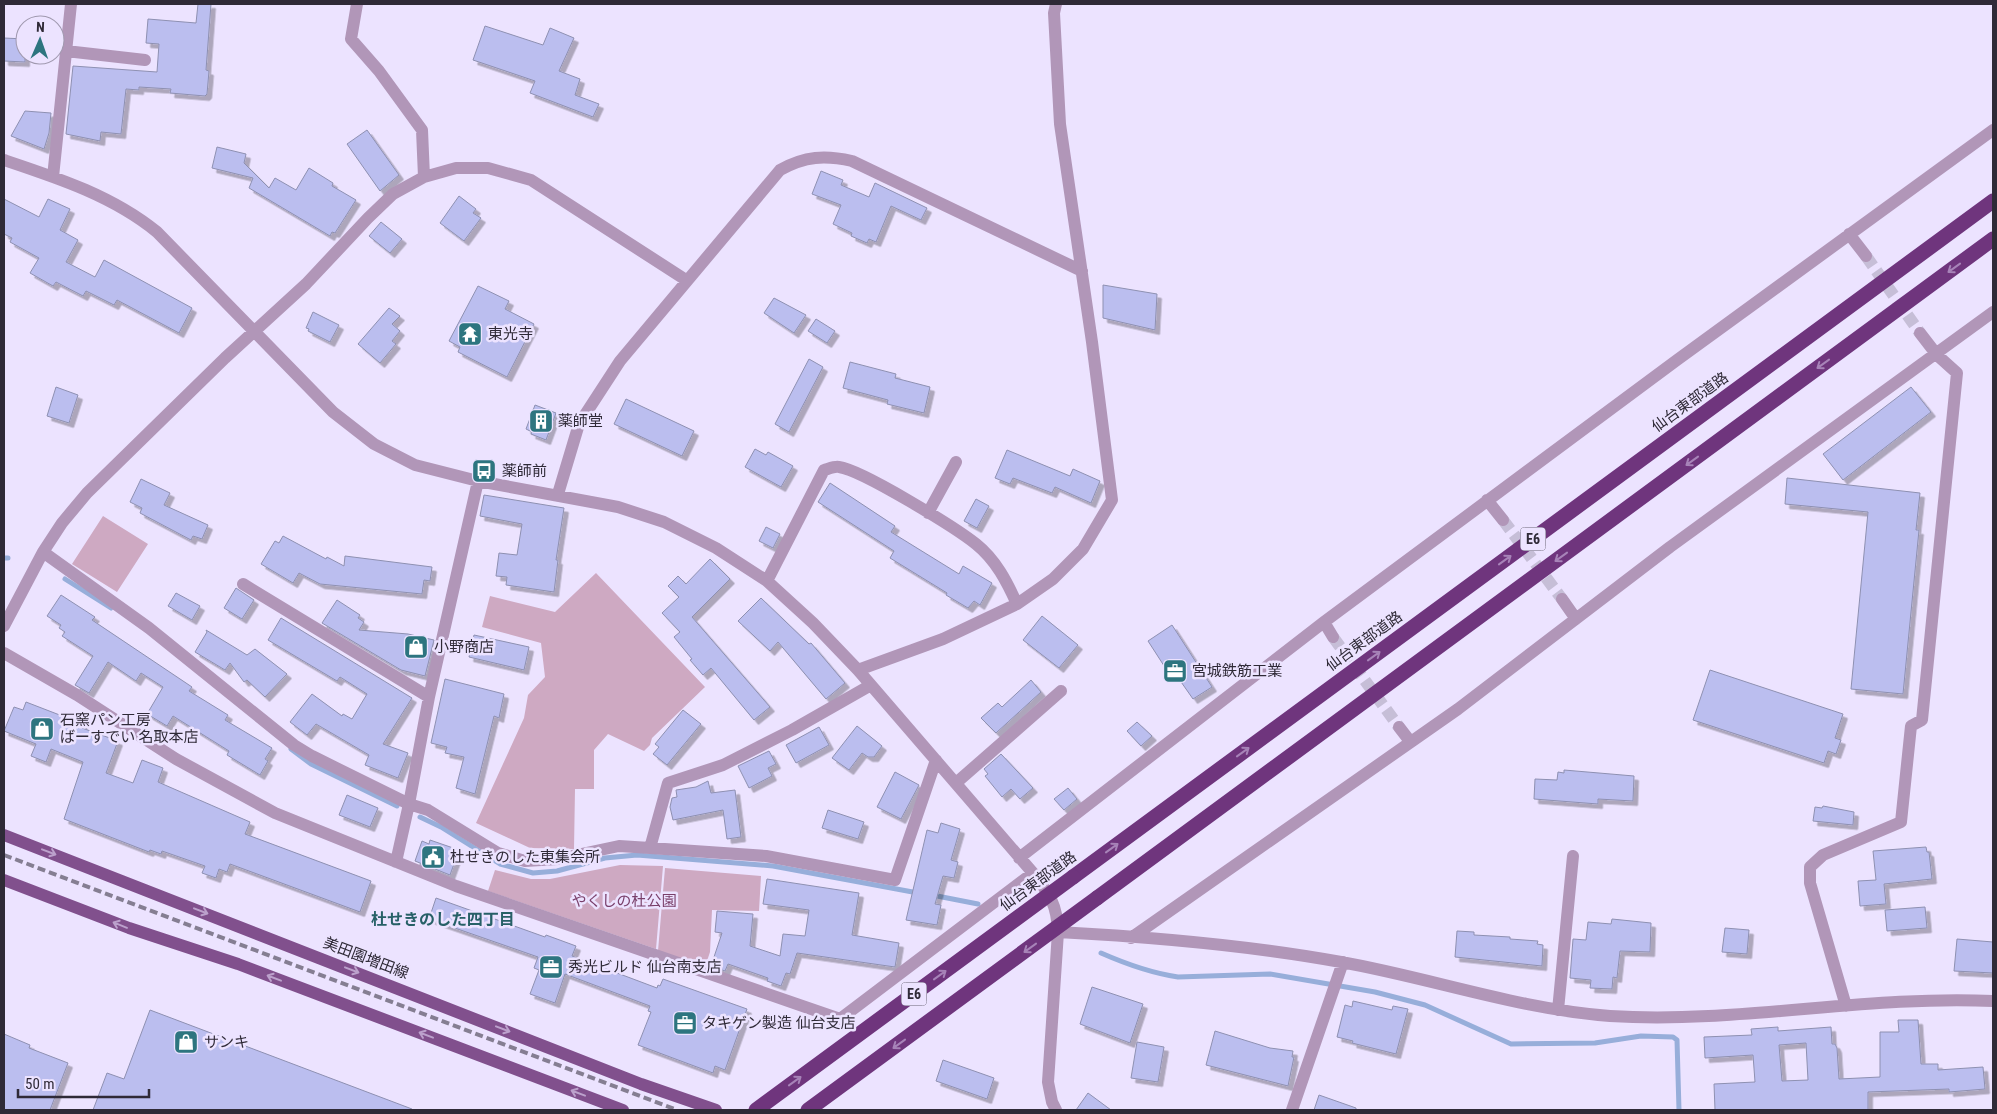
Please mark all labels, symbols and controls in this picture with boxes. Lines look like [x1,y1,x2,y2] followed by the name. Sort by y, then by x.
[15,15,65,65] north arrow
[36,19,45,35] text: N
[1947,263,1961,273] one-way arrow
[457,321,483,347] temple icon: 東光寺
[488,325,533,343] place label: 東光寺
[1817,359,1830,370] one-way arrow
[1648,368,1732,436] street label: 仙台東部道路
[528,408,554,434] building icon: 薬師堂
[558,412,603,430] place label: 薬師堂
[1686,455,1699,466] one-way arrow
[471,458,497,484] bus stop icon: 薬師前
[502,462,547,480] place label: 薬師前
[1520,528,1546,550] road number: E6
[1554,552,1568,562] one-way arrow
[1498,554,1511,565] one-way arrow
[1322,607,1406,675] street label: 仙台東部道路
[403,634,429,660] shop icon: 小野商店
[434,638,494,656] place label: 小野商店
[1367,651,1381,661] one-way arrow
[1162,658,1188,684] office icon: 宮城鉄筋工業
[1192,662,1282,680] place label: 宮城鉄筋工業
[60,711,199,746] place label: 石窯パン工房 ばーすでい 名取本店
[29,716,55,742] shop icon: 石窯パン工房 ばーすでい 名取本店
[1236,747,1250,757] one-way arrow
[1105,843,1119,853] one-way arrow
[420,844,446,870] public building icon: 杜せきのした東集会所
[996,847,1080,915] street label: 仙台東部道路
[41,848,56,857] one-way arrow
[450,848,600,866] place label: 杜せきのした東集会所
[571,892,677,910] park label: やくしの杜公園
[193,907,208,916] one-way arrow
[371,910,515,929] district label: 杜せきのした四丁目
[113,920,128,929] one-way arrow
[321,933,411,983] street label: 美田園増田線
[1024,942,1037,953] one-way arrow
[538,954,564,980] office icon: 秀光ビルド 仙台南支店
[568,958,721,976] place label: 秀光ビルド 仙台南支店
[344,966,359,975] one-way arrow
[933,970,947,980] one-way arrow
[267,973,282,982] one-way arrow
[902,982,926,1006] road number: E6
[672,1010,698,1036] office icon: タキゲン製造 仙台支店
[702,1014,855,1032] place label: タキゲン製造 仙台支店
[495,1025,510,1035] one-way arrow
[173,1029,199,1055] shop icon: サンキ
[419,1030,434,1039] one-way arrow
[204,1033,249,1051] place label: サンキ
[893,1038,906,1049] one-way arrow
[18,1066,149,1098] scale bar
[25,1075,55,1093] text: 50 m
[788,1076,801,1087] one-way arrow
[570,1088,586,1097] one-way arrow

